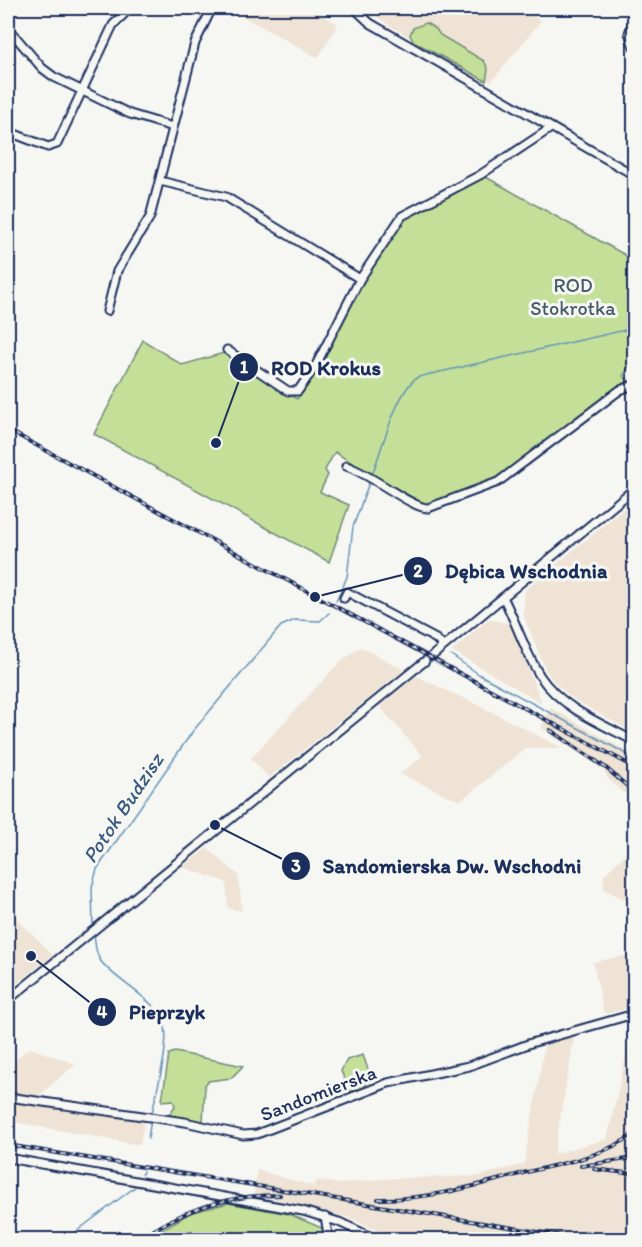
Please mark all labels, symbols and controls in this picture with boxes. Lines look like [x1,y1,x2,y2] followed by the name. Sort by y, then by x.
[530,273,616,320] park label: ROD Stokrotka
[229,348,393,387] callout: ROD Krokus
[271,355,381,380] text: ROD Krokus
[240,356,249,378] text: 1
[403,551,619,590] callout: Dębica Wschodnia
[445,558,608,584] text: Dębica Wschodnia
[413,560,423,582] text: 2
[77,747,169,867] water label: Potok Budzisz
[281,846,593,885] callout: Sandomierska Dw. Wschodni
[323,853,581,878] text: Sandomierska Dw. Wschodni
[291,855,301,877] text: 3
[87,993,217,1032] callout: Pieprzyk
[129,999,206,1025] text: Pieprzyk
[97,1001,108,1023] text: 4
[257,1060,380,1126] street label: Sandomierska

